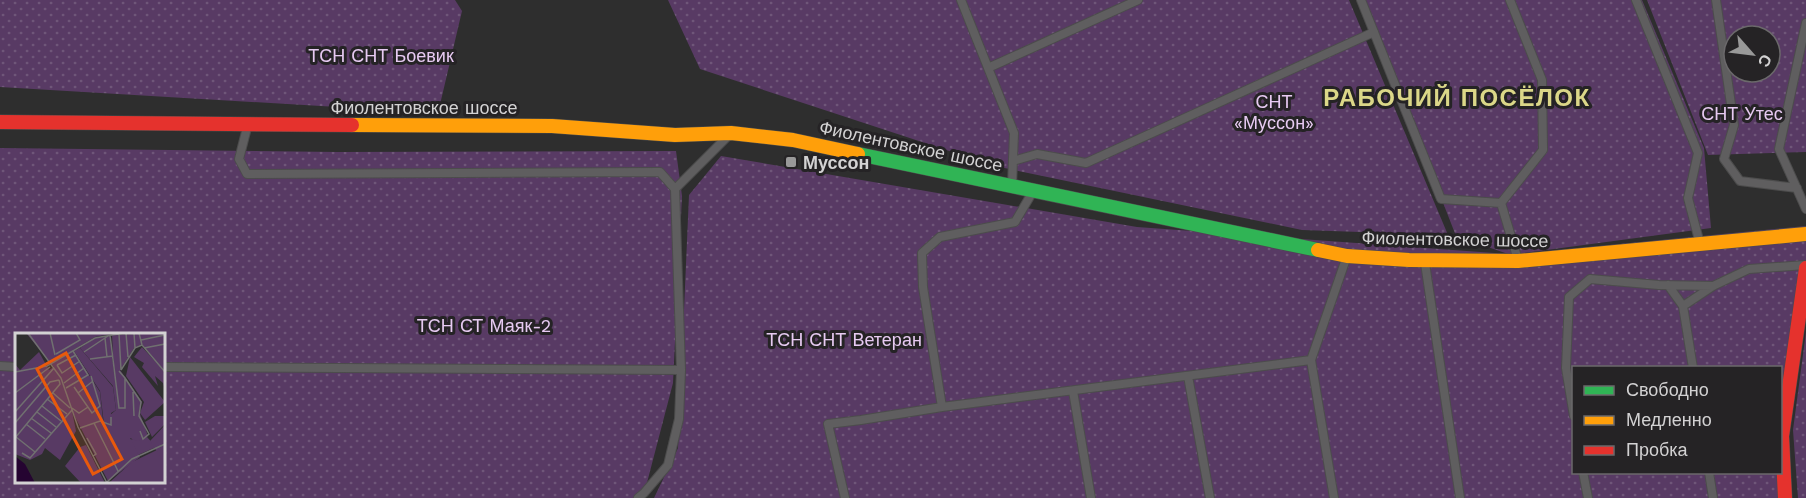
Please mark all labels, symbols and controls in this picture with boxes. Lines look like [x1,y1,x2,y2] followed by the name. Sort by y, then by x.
[1722,24,1782,84] north arrow
[308,45,454,66] park label: ТСН СНТ Боевик
[1753,51,1776,71] text: С
[1323,84,1591,112] district label: РАБОЧИЙ ПОСЁЛОК
[1234,91,1314,133] park label: СНТ «Муссон»
[331,97,517,118] street label: Фиолентовское шоссе
[1701,103,1783,124] park label: СНТ Утес
[817,116,1005,176] street label: Фиолентовское шоссе
[803,152,869,173] place label: Муссон
[784,155,798,169] marker: Муссон
[1361,227,1549,251] street label: Фиолентовское шоссе
[417,315,551,336] park label: ТСН СТ Маяк-2
[766,329,922,350] park label: ТСН СНТ Ветеран
[15,333,165,483] inset map
[1572,366,1782,474] legend
[1626,379,1709,400] text: Свободно
[1626,409,1712,430] text: Медленно
[1626,439,1689,460] text: Пробка

